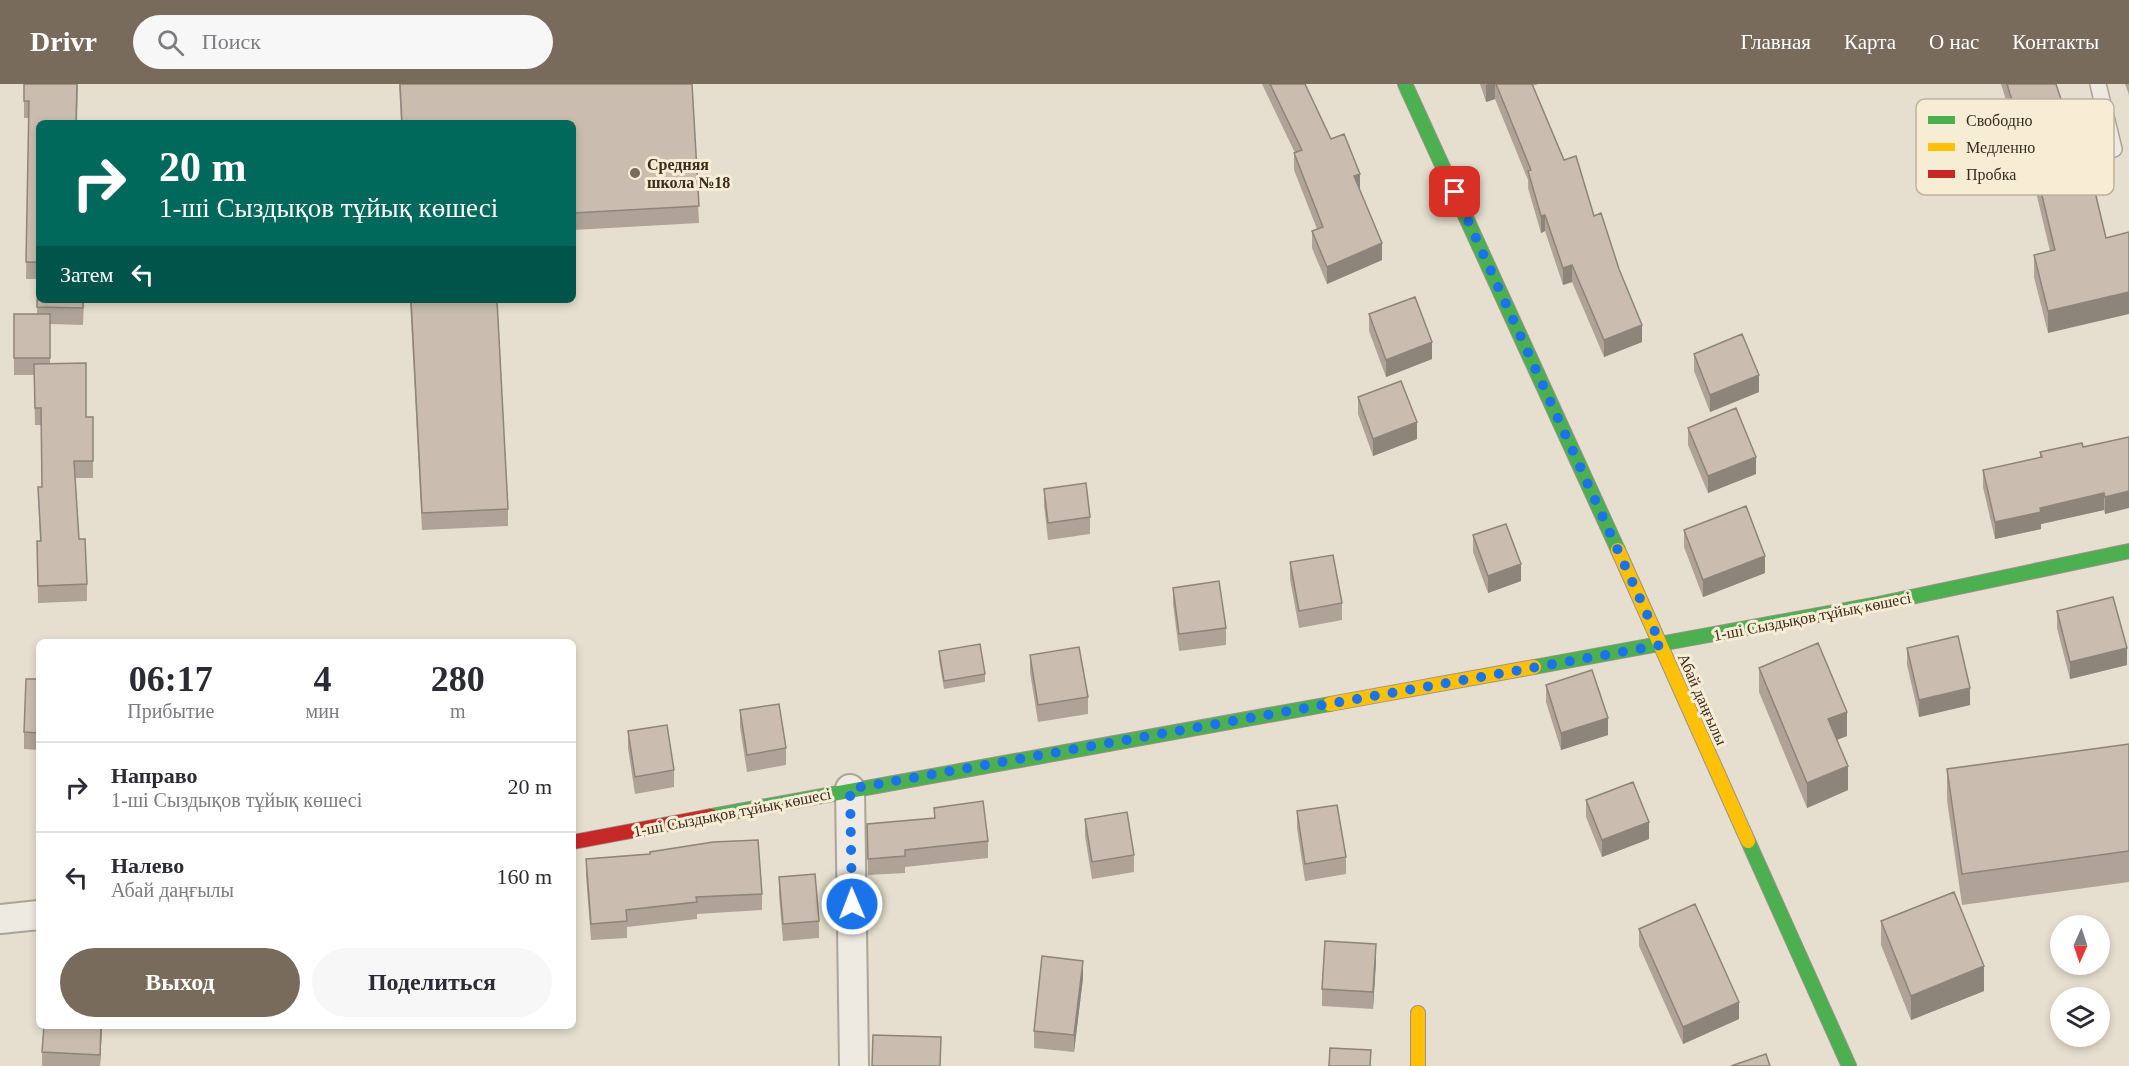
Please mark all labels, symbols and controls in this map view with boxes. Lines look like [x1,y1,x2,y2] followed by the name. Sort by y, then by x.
[133,15,553,69] search box
[30,26,97,57] text: Drivr
[154,26,187,59] icon: search
[202,29,261,54] text: Поиск
[1741,30,1811,54] text: Главная
[1844,30,1896,54] text: Карта
[1929,30,1979,54] text: О нас
[2012,30,2099,54] text: Контакты
[1916,99,2114,195] legend
[1966,112,2033,130] text: Свободно
[1966,139,2035,157] text: Медленно
[60,144,138,222] icon: right
[159,144,247,190] text: 20 m
[647,156,730,191] place label: Средняя школа №18
[628,166,642,180] marker: Средняя школа №18
[1429,166,1480,217] pin
[1966,166,2016,184] text: Пробка
[1438,175,1471,208] icon: arrive
[159,193,498,223] text: 1-ші Сыздықов тұйық көшесі
[126,258,159,291] icon: left
[60,262,114,287] text: Затем
[1712,589,1913,645] street label: 1-ші Сыздықов тұйық көшесі
[1674,651,1730,748] street label: Абай даңғылы
[129,659,213,699] text: 06:17
[314,659,332,699] text: 4
[431,659,485,699] text: 280
[127,700,214,722] text: Прибытие
[306,700,340,722] text: мин
[450,700,466,722] text: m
[111,763,197,788] text: Направо
[60,771,93,804] icon: right
[507,774,552,799] text: 20 m
[632,785,833,841] street label: 1-ші Сыздықов тұйық көшесі
[111,789,362,811] text: 1-ші Сыздықов тұйық көшесі
[111,853,184,878] text: Налево
[60,861,93,894] icon: left
[496,864,552,889] text: 160 m
[820,872,884,936] position arrow
[111,879,234,901] text: Абай даңғылы
[2050,915,2110,975] north arrow
[2050,915,2110,1047] map controls
[60,948,300,1017] button: Выход
[312,948,552,1017] button: Поделиться
[2050,987,2110,1047] button: layers

